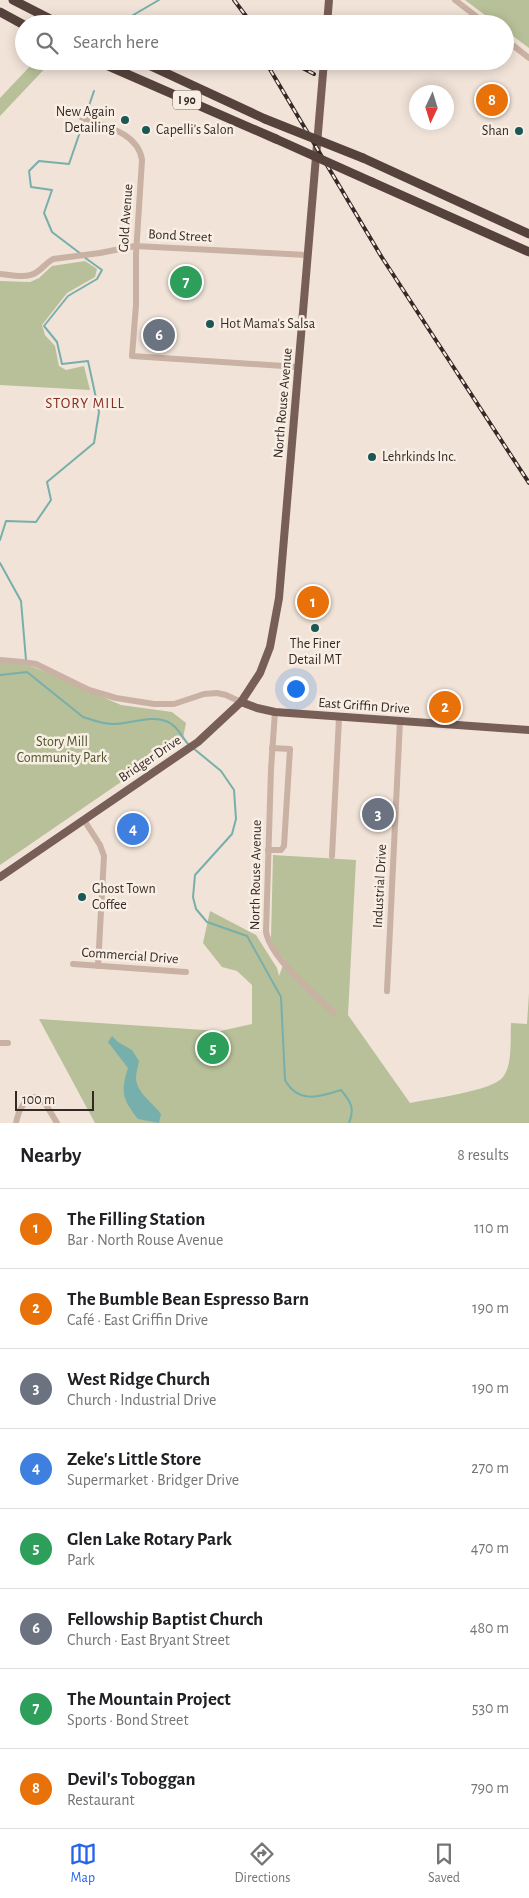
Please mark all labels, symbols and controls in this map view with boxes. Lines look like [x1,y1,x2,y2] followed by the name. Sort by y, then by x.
[15,15,514,70] search box
[33,29,61,57] icon: search
[73,33,159,52] text: Search here
[476,81,508,119] pin: 8
[409,85,454,130] north arrow
[173,90,201,110] road number: I 90
[56,105,115,135] place label: New Again Detailing
[119,114,131,126] marker: New Again Detailing
[156,123,234,137] place label: Capelli's Salon
[140,124,152,136] marker: Capelli's Salon
[482,124,509,138] place label: Shan
[513,125,525,137] marker: Shan
[117,183,135,253] street label: Gold Avenue
[148,227,213,245] street label: Bond Street
[170,263,202,301] pin: 7
[143,316,175,354] pin: 6
[220,317,316,331] place label: Hot Mama's Salsa
[204,318,216,330] marker: Hot Mama's Salsa
[271,347,295,459] street label: North Rouse Avenue
[45,396,125,411] district label: STORY MILL
[382,450,457,464] place label: Lehrkinds Inc.
[366,451,378,463] marker: Lehrkinds Inc.
[297,583,329,621] pin: 1
[309,622,321,634] marker: The Finer Detail MT
[288,637,342,667] place label: The Finer Detail MT
[283,676,309,702] your location
[429,688,461,726] pin: 2
[318,696,410,716] street label: East Griffin Drive
[116,733,184,785] street label: Bridger Drive
[17,735,108,765] park label: Story Mill Community Park
[362,795,394,833] pin: 3
[117,810,149,848] pin: 4
[248,820,264,930] street label: North Rouse Avenue
[371,844,389,928] street label: Industrial Drive
[92,882,156,912] place label: Ghost Town Coffee
[76,891,88,903] marker: Ghost Town Coffee
[81,946,179,966] street label: Commercial Drive
[197,1029,229,1067] pin: 5
[15,1088,94,1111] scale bar
[22,1093,55,1107] text: 100 m
[20,1145,81,1166] text: Nearby
[457,1147,509,1163] text: 8 results
[67,1210,205,1229] text: The Filling Station
[33,1220,39,1236] text: 1
[474,1220,509,1236] text: 110 m
[67,1232,223,1248] text: Bar · North Rouse Avenue
[67,1290,309,1309] text: The Bumble Bean Espresso Barn
[32,1300,40,1316] text: 2
[472,1300,509,1316] text: 190 m
[67,1312,208,1328] text: Café · East Griffin Drive
[67,1370,210,1389] text: West Ridge Church
[33,1380,39,1396] text: 3
[472,1380,509,1396] text: 190 m
[67,1392,216,1408] text: Church · Industrial Drive
[67,1450,201,1469] text: Zeke's Little Store
[32,1460,40,1476] text: 4
[471,1460,509,1476] text: 270 m
[67,1472,239,1488] text: Supermarket · Bridger Drive
[67,1530,232,1549] text: Glen Lake Rotary Park
[33,1540,39,1556] text: 5
[471,1540,509,1556] text: 470 m
[67,1552,95,1568] text: Park
[67,1610,263,1629] text: Fellowship Baptist Church
[32,1620,40,1636] text: 6
[470,1620,509,1636] text: 480 m
[67,1632,230,1648] text: Church · East Bryant Street
[67,1690,231,1709] text: The Mountain Project
[33,1700,39,1716] text: 7
[472,1700,509,1716] text: 530 m
[67,1712,189,1728] text: Sports · Bond Street
[67,1770,196,1789] text: Devil's Toboggan
[32,1780,40,1796] text: 8
[471,1780,509,1796] text: 790 m
[67,1792,135,1808] text: Restaurant
[69,1840,97,1887] tab: Map
[235,1840,290,1887] tab: Directions
[428,1840,460,1887] tab: Saved

